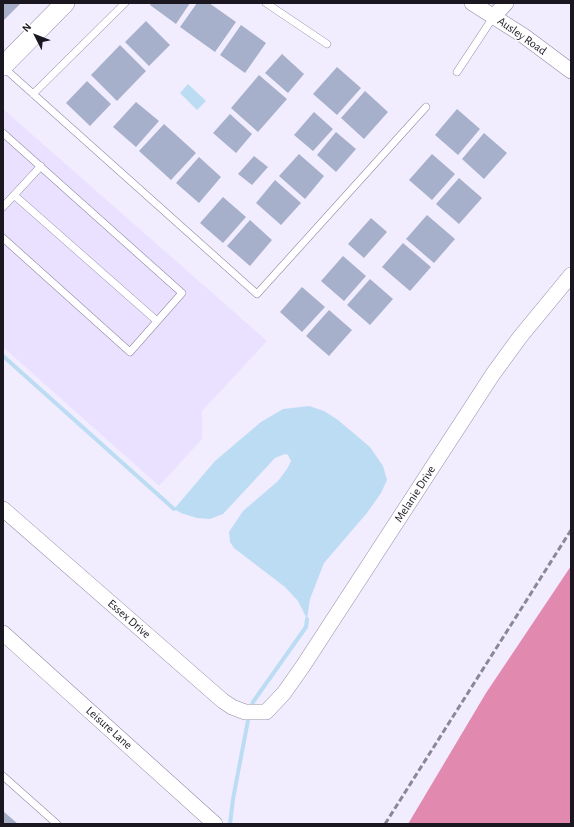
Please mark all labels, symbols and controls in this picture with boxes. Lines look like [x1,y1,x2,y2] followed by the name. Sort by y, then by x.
[495,14,549,58] street label: Ausley Road
[16,16,56,56] north arrow
[20,21,33,34] text: N
[391,463,439,525] street label: Melanie Drive
[105,596,153,642] street label: Essex Drive
[83,704,135,752] street label: Leisure Lane

